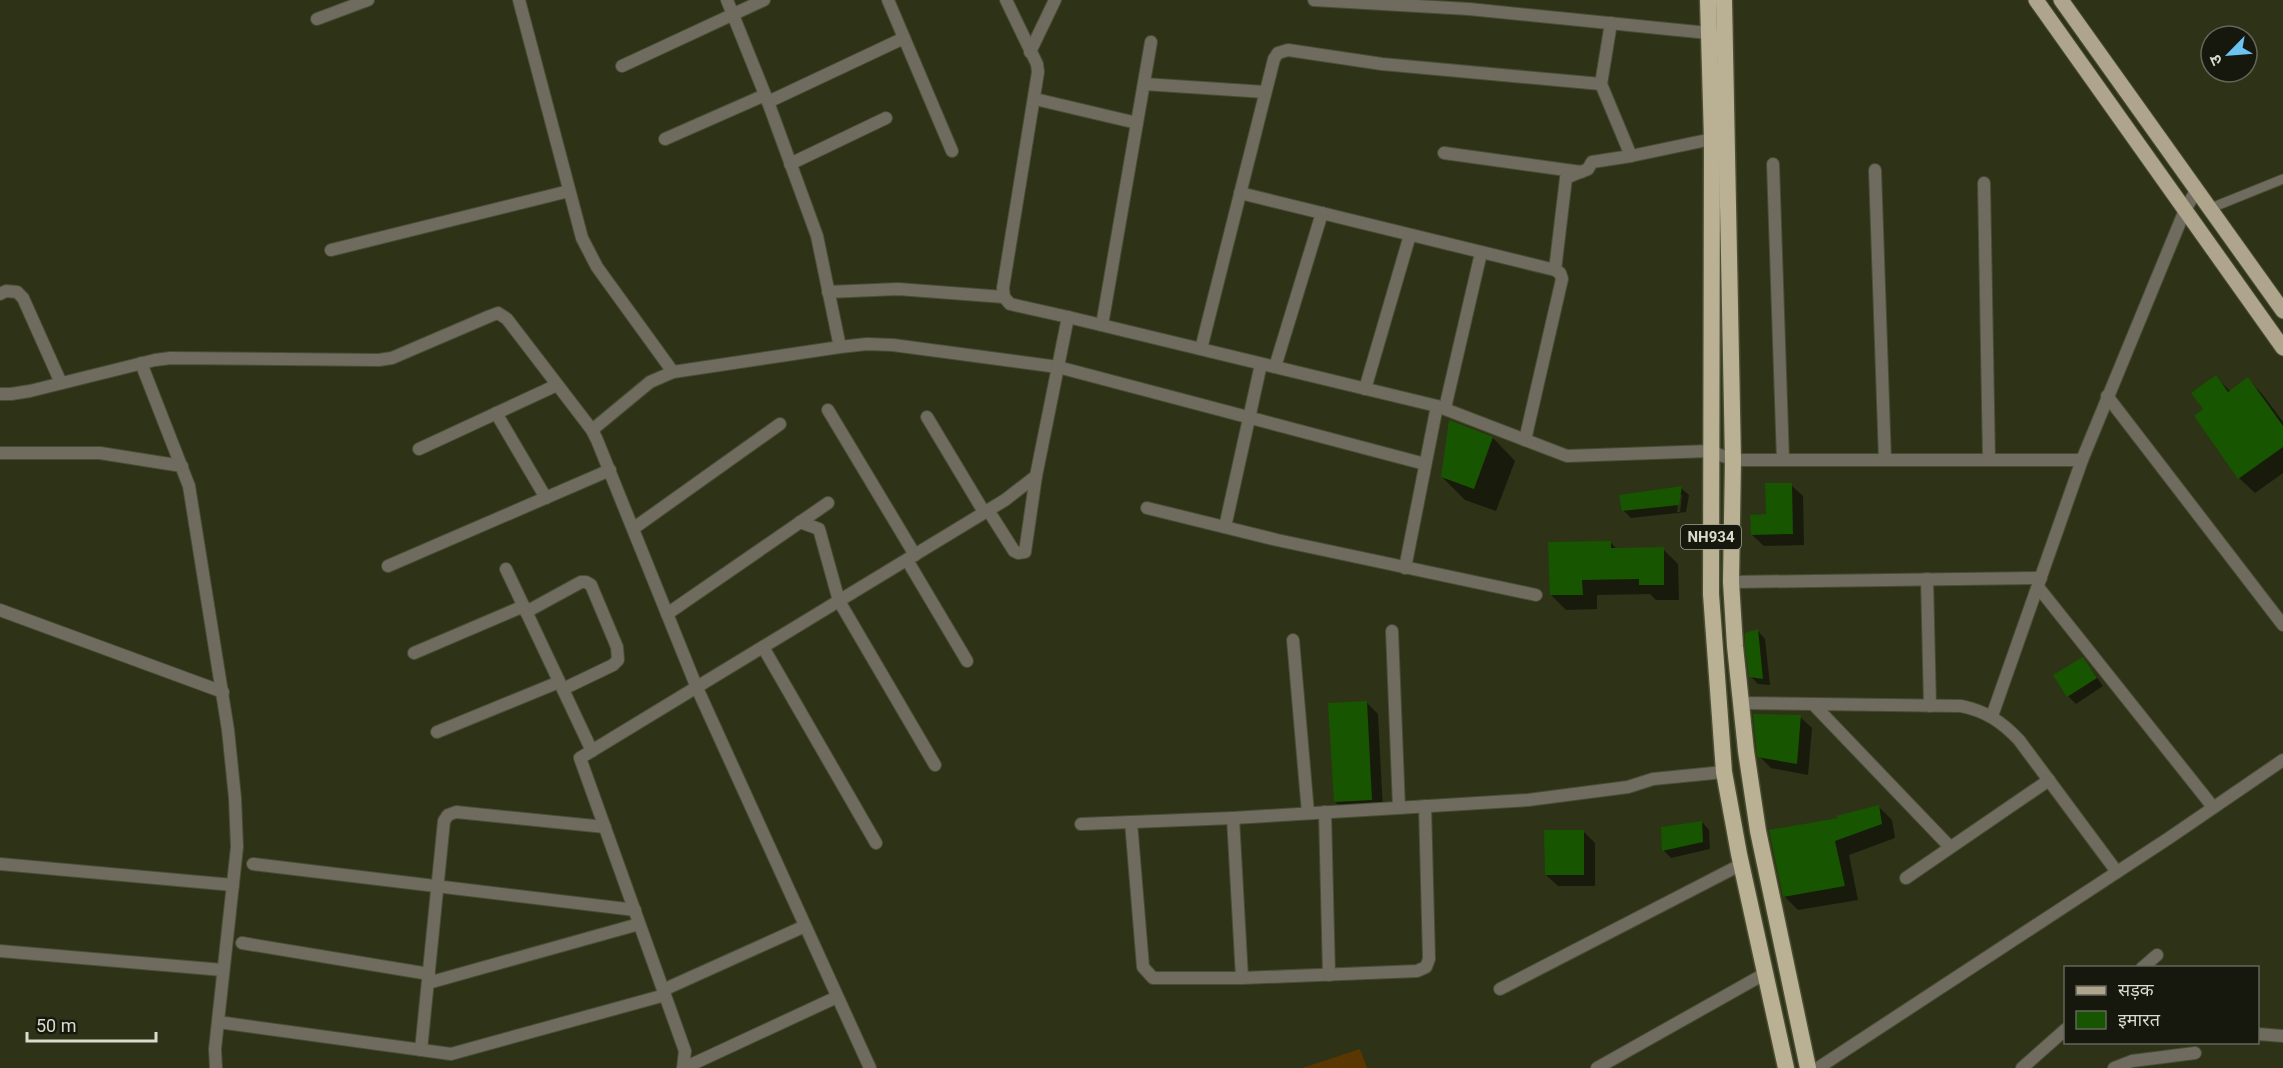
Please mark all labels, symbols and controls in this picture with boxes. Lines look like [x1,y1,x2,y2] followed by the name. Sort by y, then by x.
[2199,24,2259,84] north arrow
[2205,51,2226,68] text: उ
[1681,525,1741,549] road number: NH934
[2064,966,2259,1044] legend
[2118,979,2155,1000] text: सड़क
[27,1005,156,1043] scale bar
[2118,1009,2161,1030] text: इमारत
[36,1015,76,1036] text: 50 m

